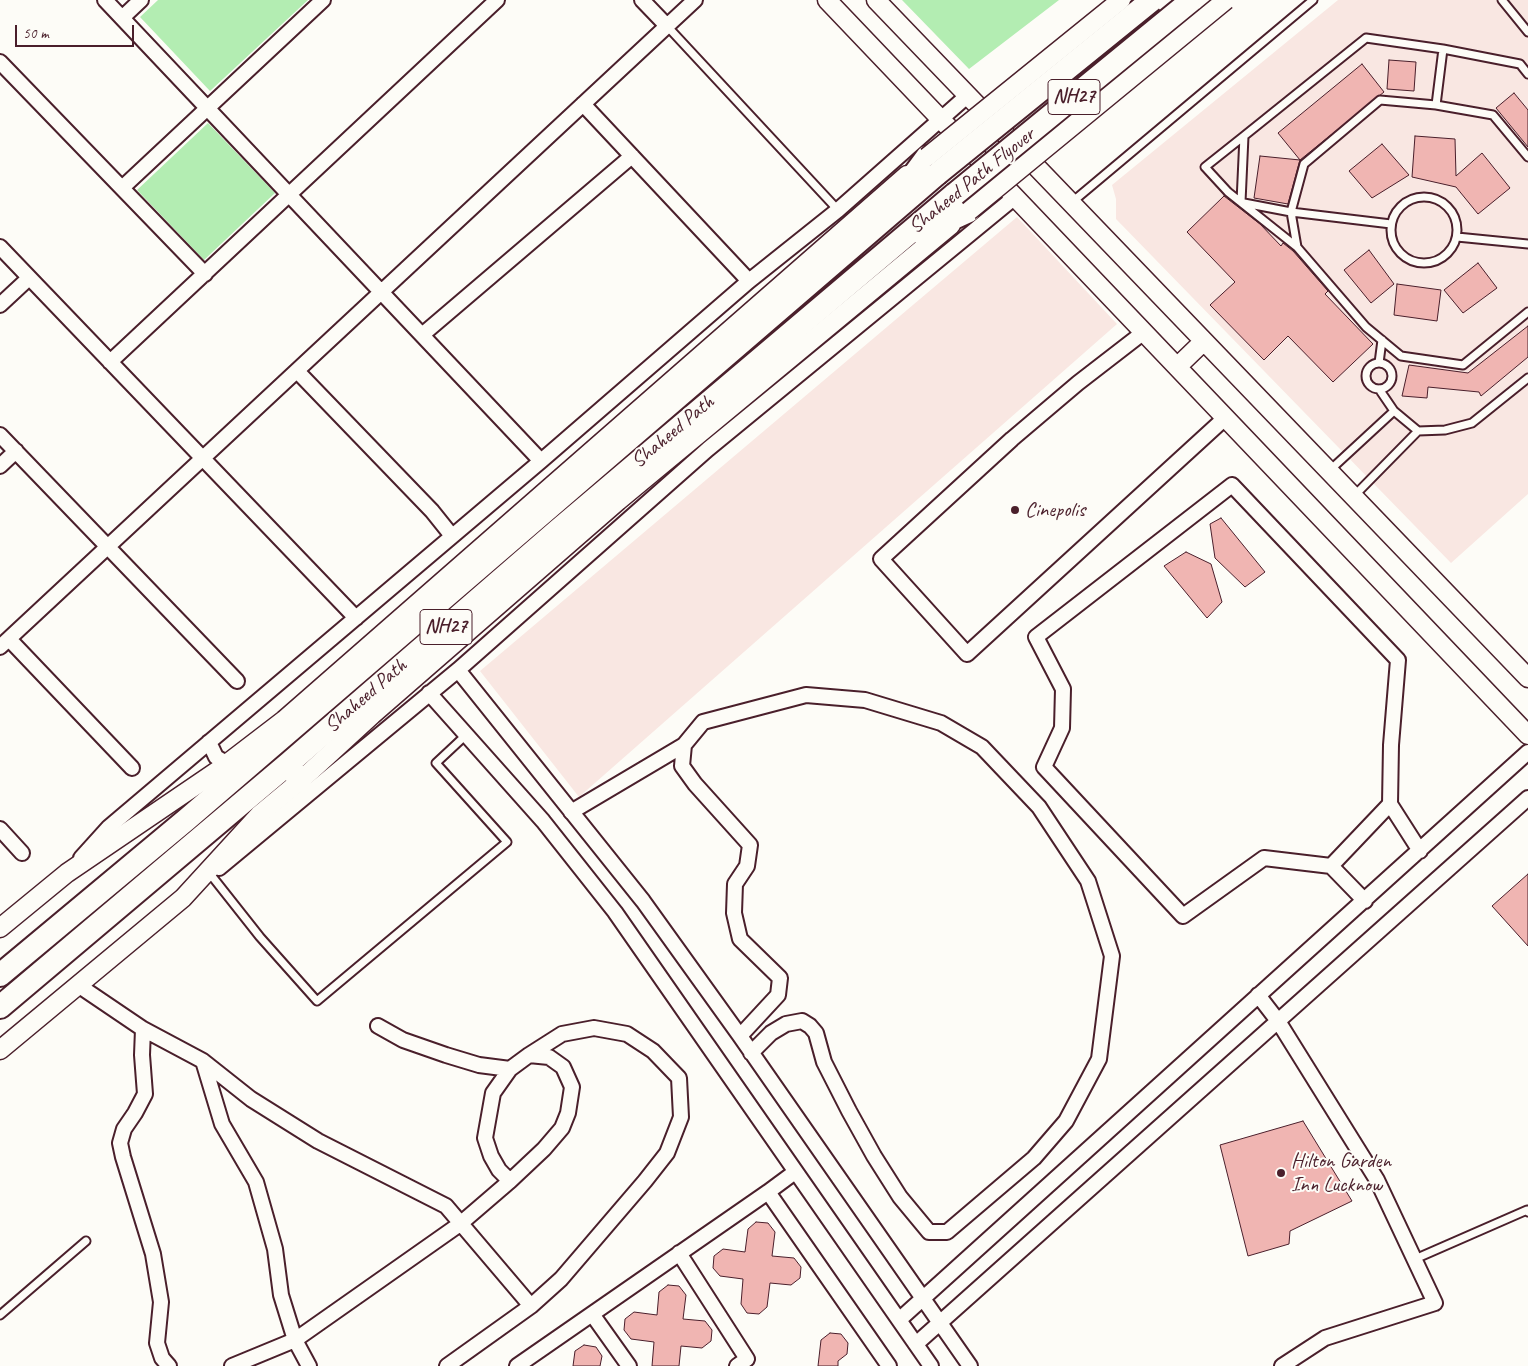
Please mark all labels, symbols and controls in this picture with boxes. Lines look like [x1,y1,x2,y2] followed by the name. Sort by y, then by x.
[18,15,136,47] scale bar
[23,24,49,43] text: 50 m
[1048,80,1100,114] road number: NH27
[904,122,1040,240] street label: Shaheed Path Flyover
[626,390,720,474] street label: Shaheed Path
[1025,497,1085,523] place label: Cinepolis
[1009,504,1021,516] marker: Cinepolis
[420,610,472,644] road number: NH27
[320,653,412,739] street label: Shaheed Path
[1291,1148,1391,1198] place label: Hilton Garden Inn Lucknow
[1275,1167,1287,1179] marker: Hilton Garden Inn Lucknow

